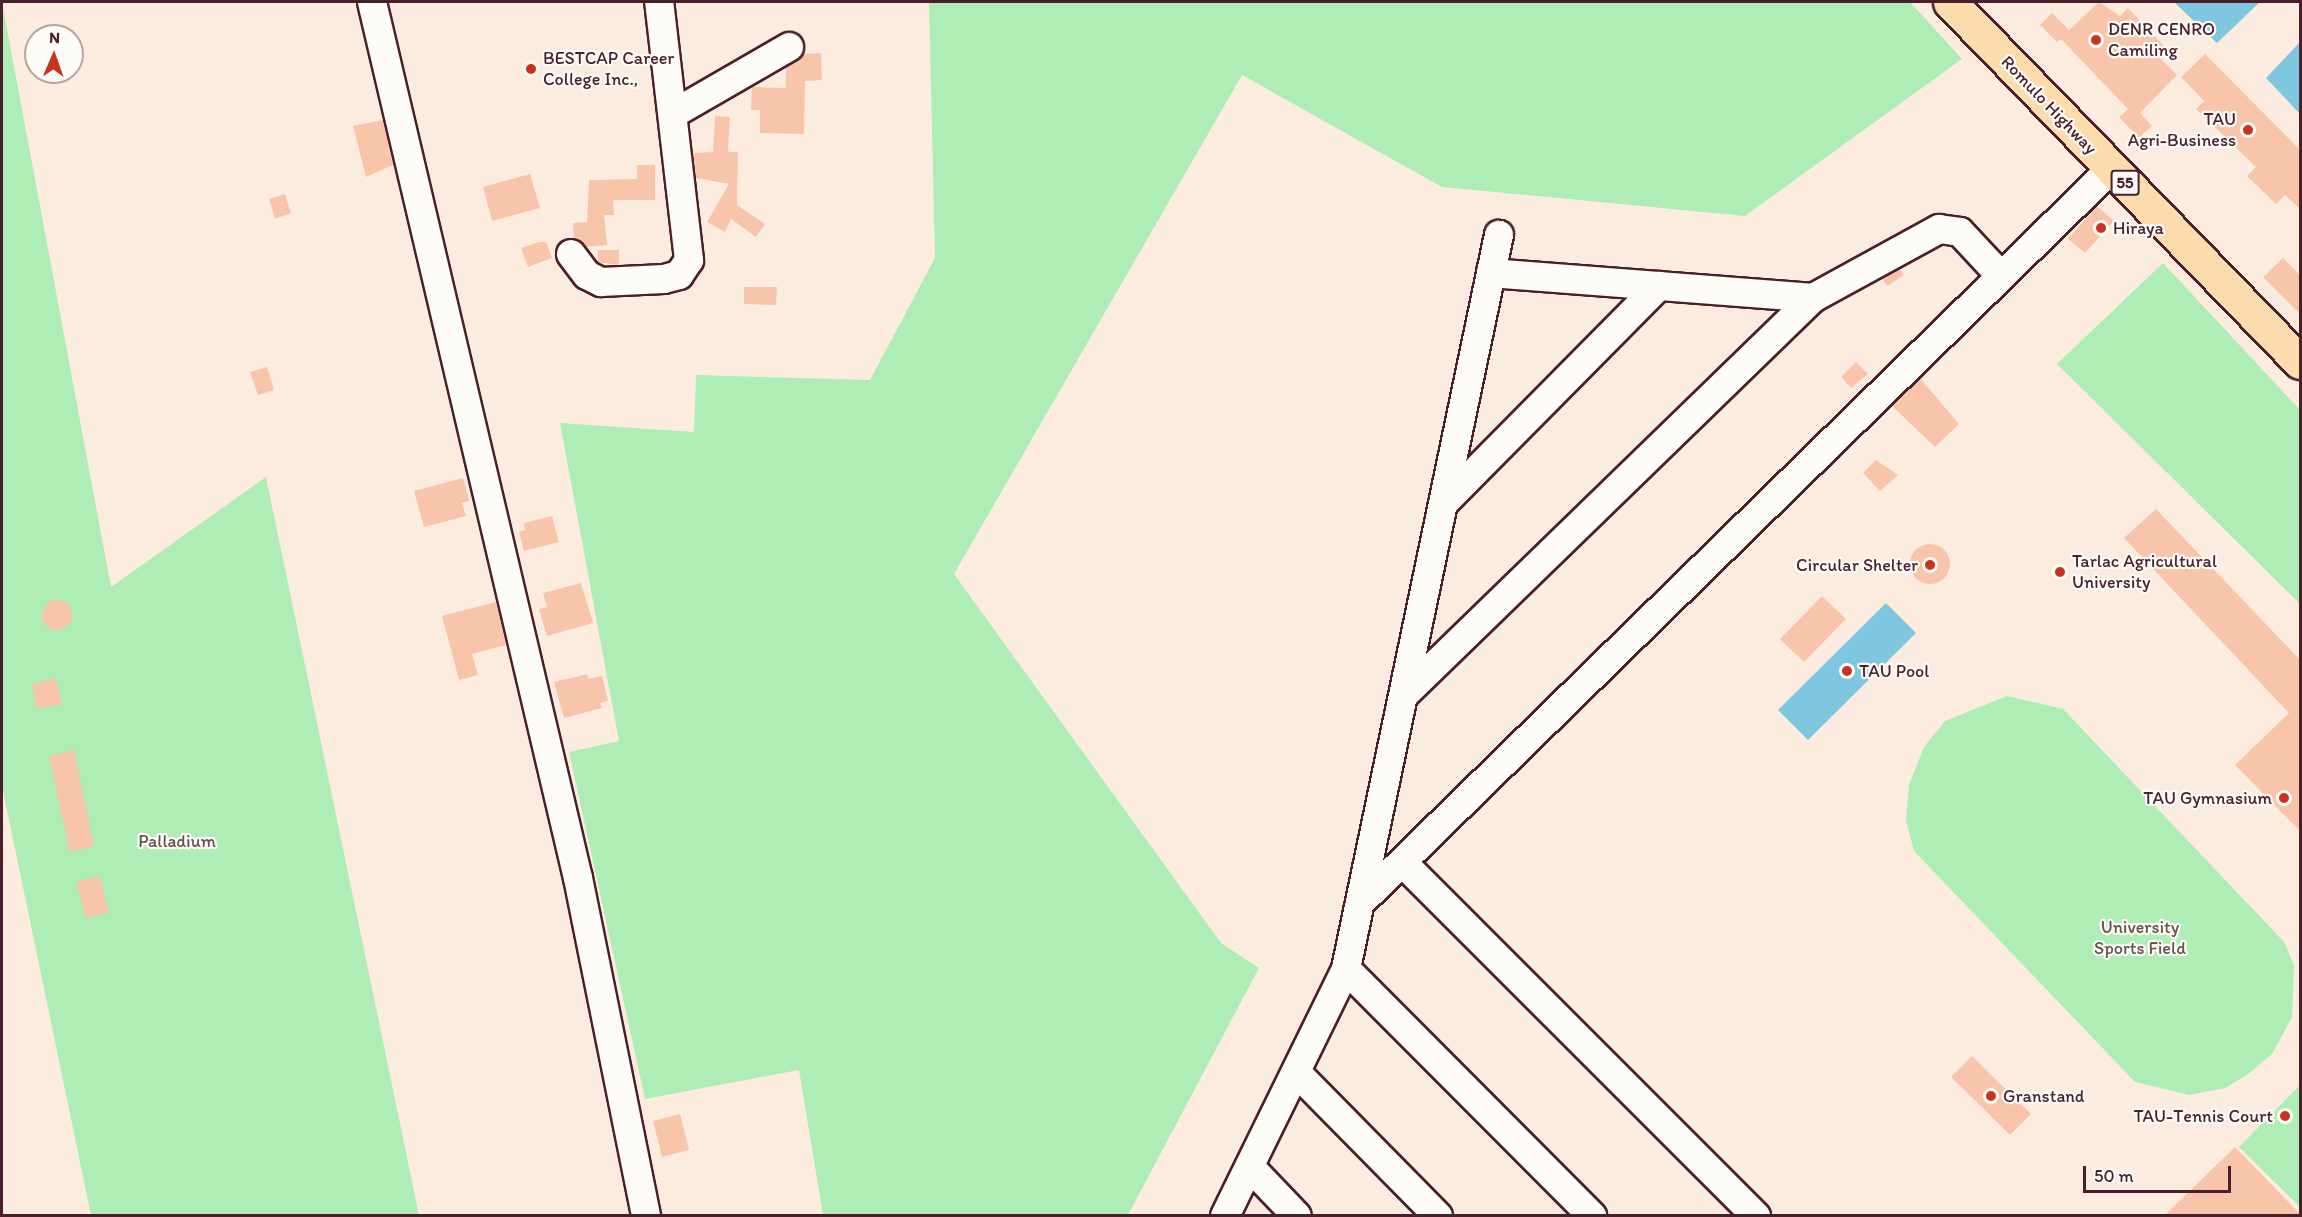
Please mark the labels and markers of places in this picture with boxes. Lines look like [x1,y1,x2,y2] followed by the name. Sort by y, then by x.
[2108,19,2215,62] place label: DENR CENRO Camiling
[2089,33,2103,47] marker: DENR CENRO Camiling
[543,48,674,90] place label: BESTCAP Career College Inc.,
[524,62,538,76] marker: BESTCAP Career College Inc.,
[2128,109,2236,152] place label: TAU Agri-Business
[2241,123,2255,137] marker: TAU Agri-Business
[2113,217,2164,239] place label: Hiraya
[2094,221,2108,235] marker: Hiraya
[2072,551,2217,594] place label: Tarlac Agricultural University
[1795,554,1918,576] place label: Circular Shelter
[1923,558,1937,572] marker: Circular Shelter
[2053,565,2067,579] marker: Tarlac Agricultural University
[1859,660,1929,682] place label: TAU Pool
[1840,664,1854,678] marker: TAU Pool
[2143,787,2272,809] place label: TAU Gymnasium
[2277,791,2291,805] marker: TAU Gymnasium
[2003,1085,2085,1107] place label: Granstand
[1984,1089,1998,1103] marker: Granstand
[2134,1105,2273,1127] place label: TAU-Tennis Court
[2278,1109,2292,1123] marker: TAU-Tennis Court

